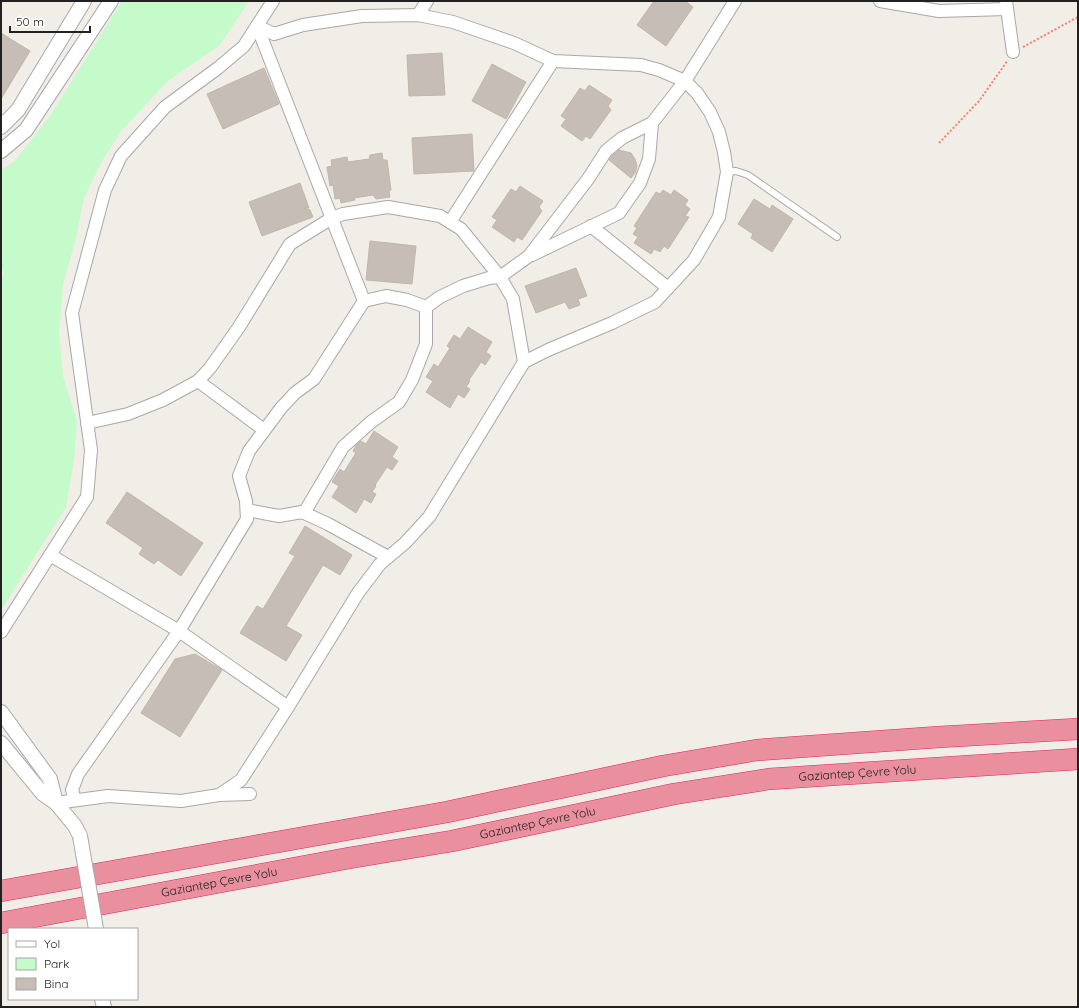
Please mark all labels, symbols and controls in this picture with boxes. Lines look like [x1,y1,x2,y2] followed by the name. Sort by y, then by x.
[10,8,90,34] scale bar
[16,14,44,29] text: 50 m
[798,761,917,784] street label: Gaziantep Çevre Yolu
[478,803,597,842] street label: Gaziantep Çevre Yolu
[160,864,279,900] street label: Gaziantep Çevre Yolu
[8,928,138,1000] legend
[44,936,60,951] text: Yol
[44,956,69,971] text: Park
[44,976,69,991] text: Bina

